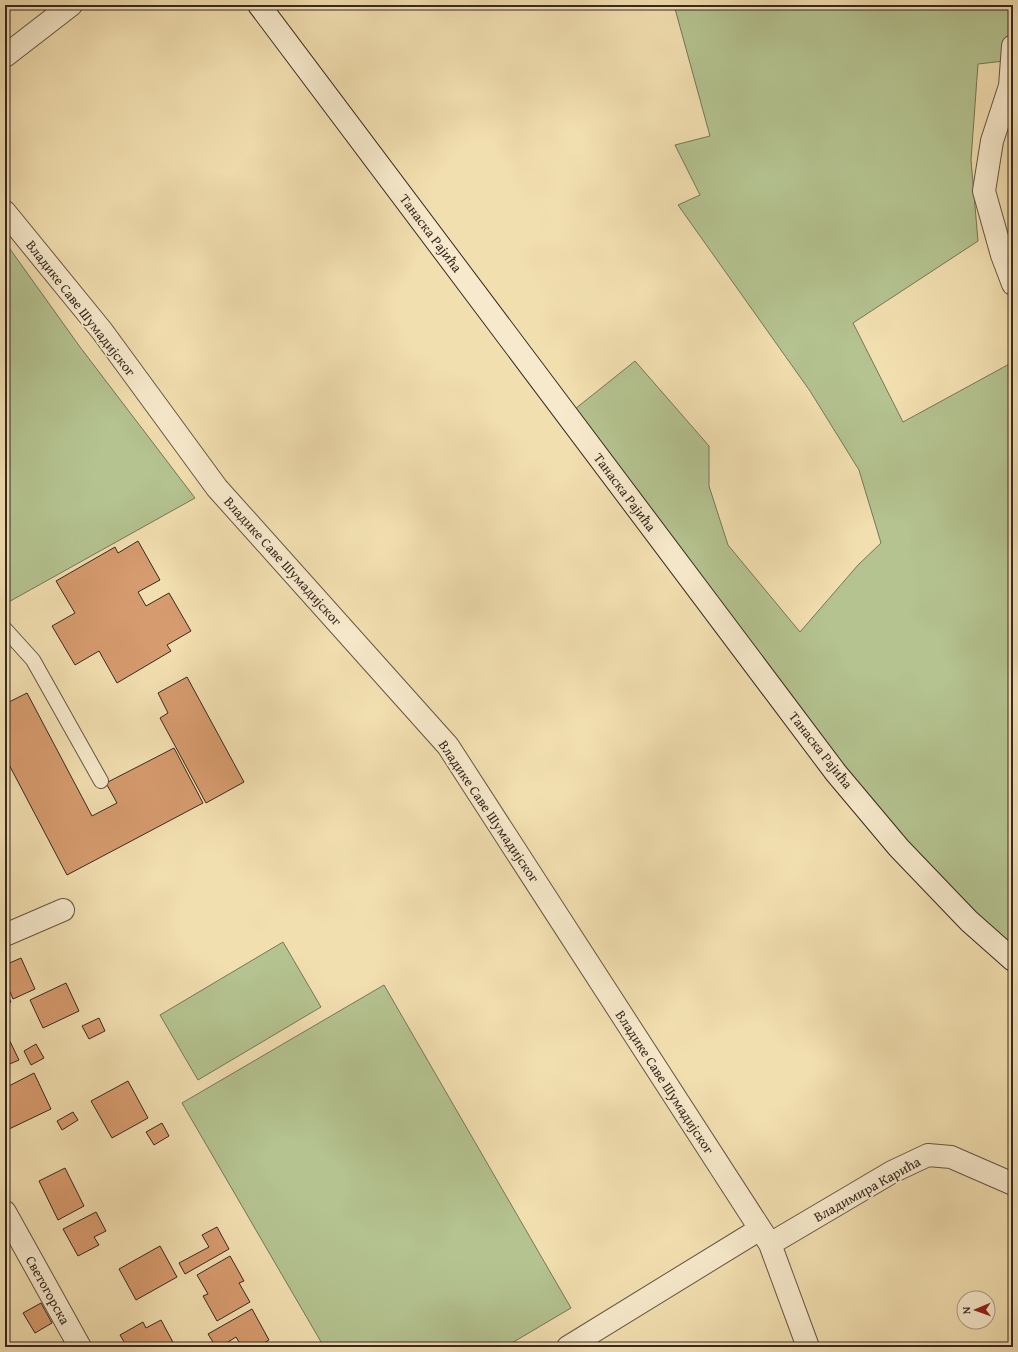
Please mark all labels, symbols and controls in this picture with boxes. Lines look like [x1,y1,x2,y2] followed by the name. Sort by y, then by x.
[395,190,467,277] street label: Танаска Рајића
[21,236,141,380] street label: Владике Саве Шумадијског
[589,449,661,536] street label: Танаска Рајића
[219,492,347,630] street label: Владике Саве Шумадијског
[784,707,858,793] street label: Танаска Рајића
[434,736,544,886] street label: Владике Саве Шумадијског
[611,1006,719,1158] street label: Владике Саве Шумадијског
[810,1151,924,1227] street label: Владимира Карића
[21,1252,75,1328] street label: Светогорска
[956,1290,996,1330] north arrow
[958,1306,974,1314] text: N

